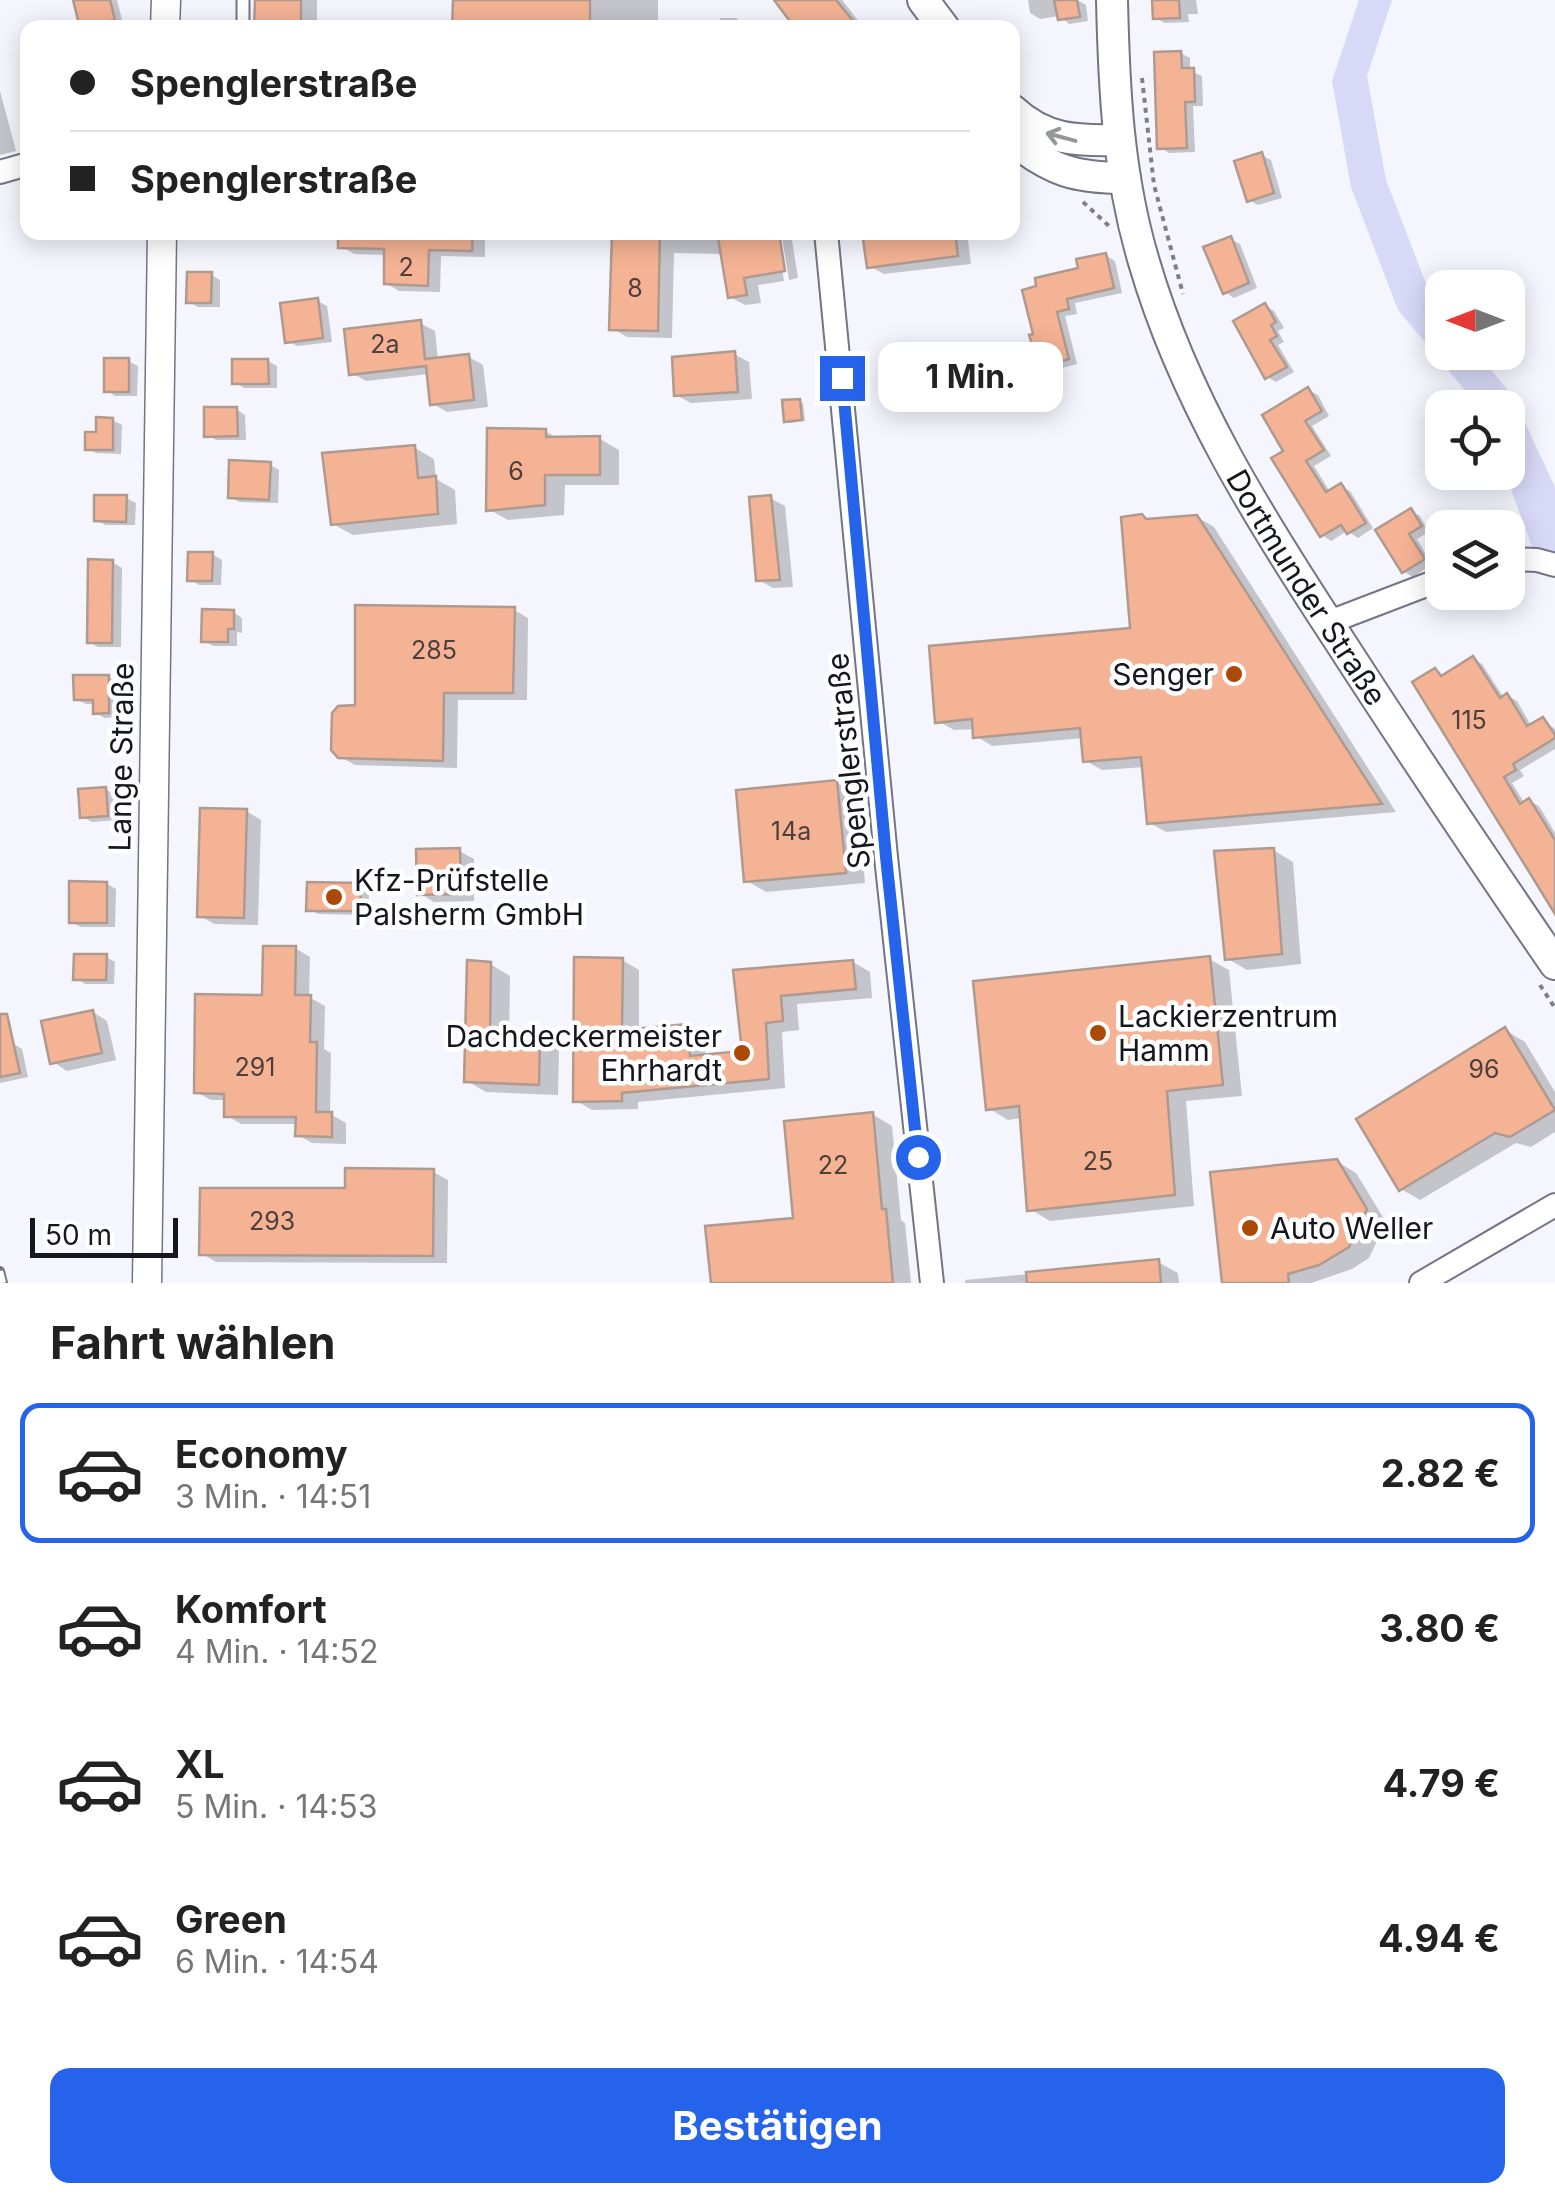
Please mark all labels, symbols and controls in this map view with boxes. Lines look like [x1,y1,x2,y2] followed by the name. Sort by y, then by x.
[130,60,417,106] text: Spenglerstraße
[1046,127,1078,145] one-way arrow
[130,156,417,202] text: Spenglerstraße
[398,252,414,282] house number: 2
[1425,270,1525,370] north arrow
[1425,270,1525,610] map controls
[627,273,643,303] house number: 8
[370,329,400,359] house number: 2a
[877,343,1062,413] callout: 1 Min.
[820,356,865,401] route end
[925,357,1016,396] text: 1 Min.
[1425,390,1525,490] button: locate
[508,456,524,486] house number: 6
[1219,463,1394,712] street label: Dortmunder Straße
[1425,510,1525,610] button: layers
[411,635,457,665] house number: 285
[819,651,877,871] street label: Spenglerstraße
[1112,656,1214,692] place label: Senger
[101,662,141,852] street label: Lange Straße
[1223,663,1245,685] marker: Senger
[1451,705,1487,735] house number: 115
[771,816,811,846] house number: 14a
[354,862,584,932] place label: Kfz-Prüfstelle Palsherm GmbH
[323,886,345,908] marker: Kfz-Prüfstelle Palsherm GmbH
[1118,998,1338,1068] place label: Lackierzentrum Hamm
[445,1018,722,1088] place label: Dachdeckermeister Ehrhardt
[1087,1022,1109,1044] marker: Lackierzentrum Hamm
[731,1042,753,1064] marker: Dachdeckermeister Ehrhardt
[235,1052,275,1082] house number: 291
[1468,1054,1500,1084] house number: 96
[896,1135,941,1180] route start
[1083,1146,1113,1176] house number: 25
[818,1150,848,1180] house number: 22
[249,1206,295,1236] house number: 293
[1270,1210,1433,1246] place label: Auto Weller
[30,1213,178,1258] scale bar
[1239,1217,1261,1239] marker: Auto Weller
[45,1218,112,1252] text: 50 m
[50,1315,335,1370] text: Fahrt wählen
[55,1428,145,1518] icon: car
[175,1431,348,1477] text: Economy
[1381,1450,1500,1496] text: 2.82 €
[175,1477,371,1516] text: 3 Min. · 14:51
[55,1583,145,1673] icon: car
[175,1586,327,1632] text: Komfort
[1379,1605,1500,1651] text: 3.80 €
[175,1632,379,1671] text: 4 Min. · 14:52
[55,1738,145,1828] icon: car
[175,1741,225,1787] text: XL
[1382,1760,1500,1806] text: 4.79 €
[175,1787,378,1826] text: 5 Min. · 14:53
[55,1893,145,1983] icon: car
[175,1896,287,1942] text: Green
[1378,1915,1500,1961] text: 4.94 €
[175,1942,379,1981] text: 6 Min. · 14:54
[50,2068,1505,2183] button: Bestätigen

